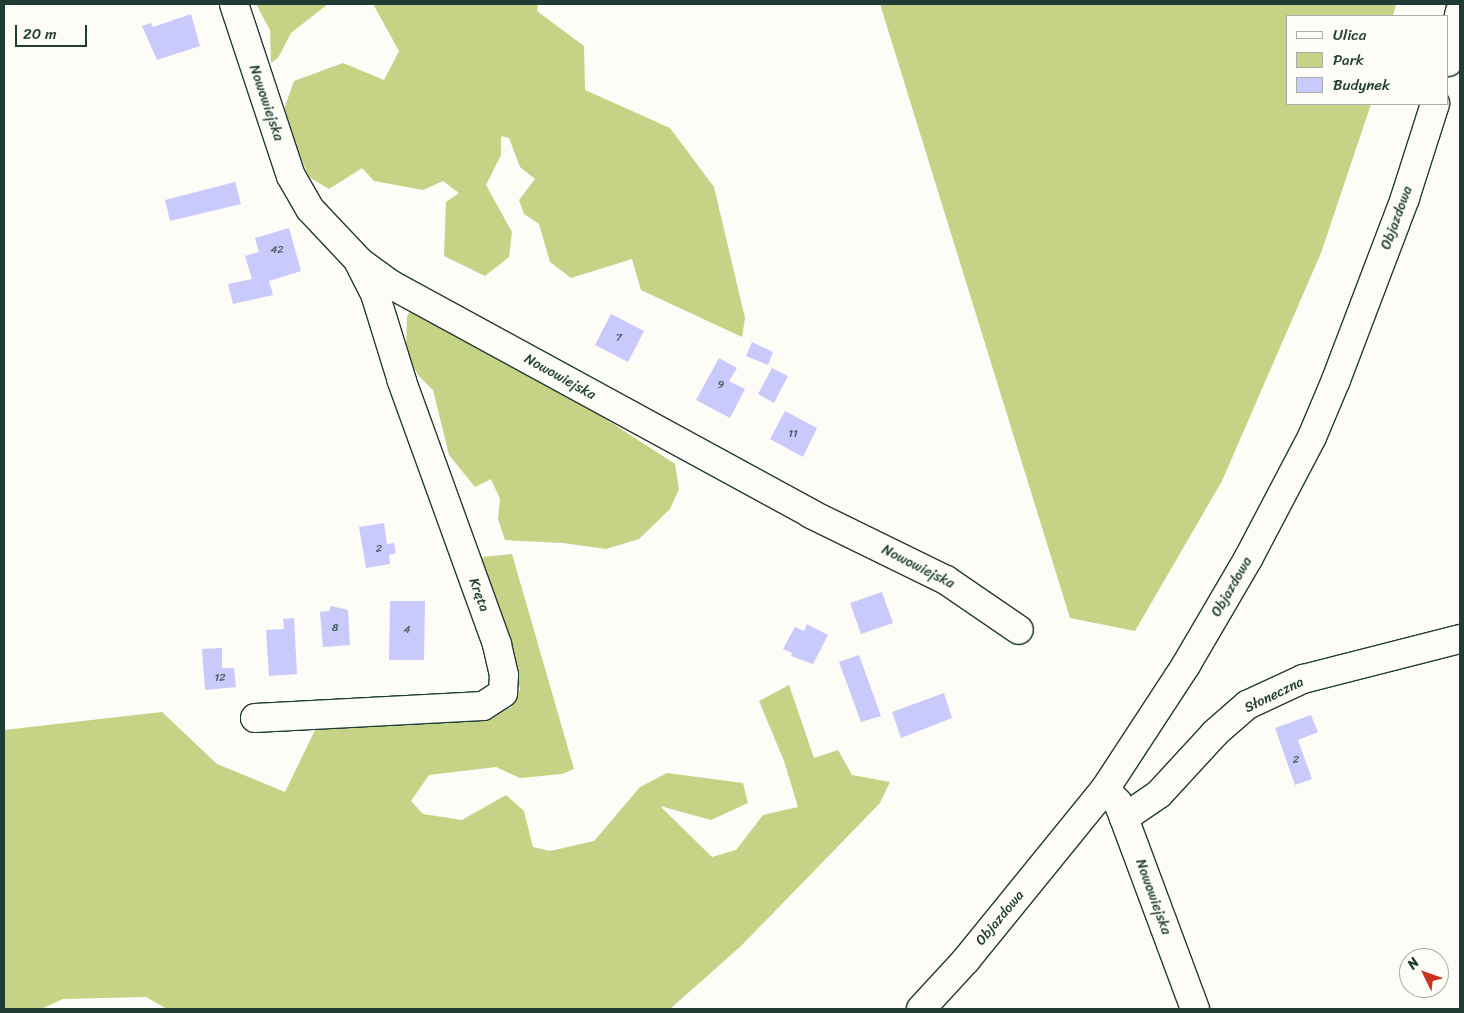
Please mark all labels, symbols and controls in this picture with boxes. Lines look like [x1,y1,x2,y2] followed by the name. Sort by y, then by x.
[18,15,90,47] scale bar
[1286,15,1449,105] legend
[23,21,57,47] text: 20 m
[1333,22,1366,48] text: Ulica
[1333,47,1364,73] text: Park
[245,63,287,143] street label: Nowowiejska
[1333,72,1390,98] text: Budynek
[1378,184,1416,252] street label: Objazdowa
[270,243,284,257] house number: 42
[616,331,622,345] house number: 7
[521,350,599,404] street label: Nowowiejska
[718,378,724,392] house number: 9
[788,427,798,441] house number: 11
[376,542,382,556] house number: 2
[879,542,957,592] street label: Nowowiejska
[1208,554,1256,620] street label: Objazdowa
[465,576,493,614] street label: Kręta
[332,621,338,635] house number: 8
[404,623,410,637] house number: 4
[214,671,226,685] house number: 12
[1242,674,1306,716] street label: Słoneczna
[1293,753,1299,767] house number: 2
[1132,857,1174,937] street label: Nowowiejska
[972,887,1028,949] street label: Objazdowa
[1399,948,1449,998] north arrow
[1401,951,1426,975] text: N

